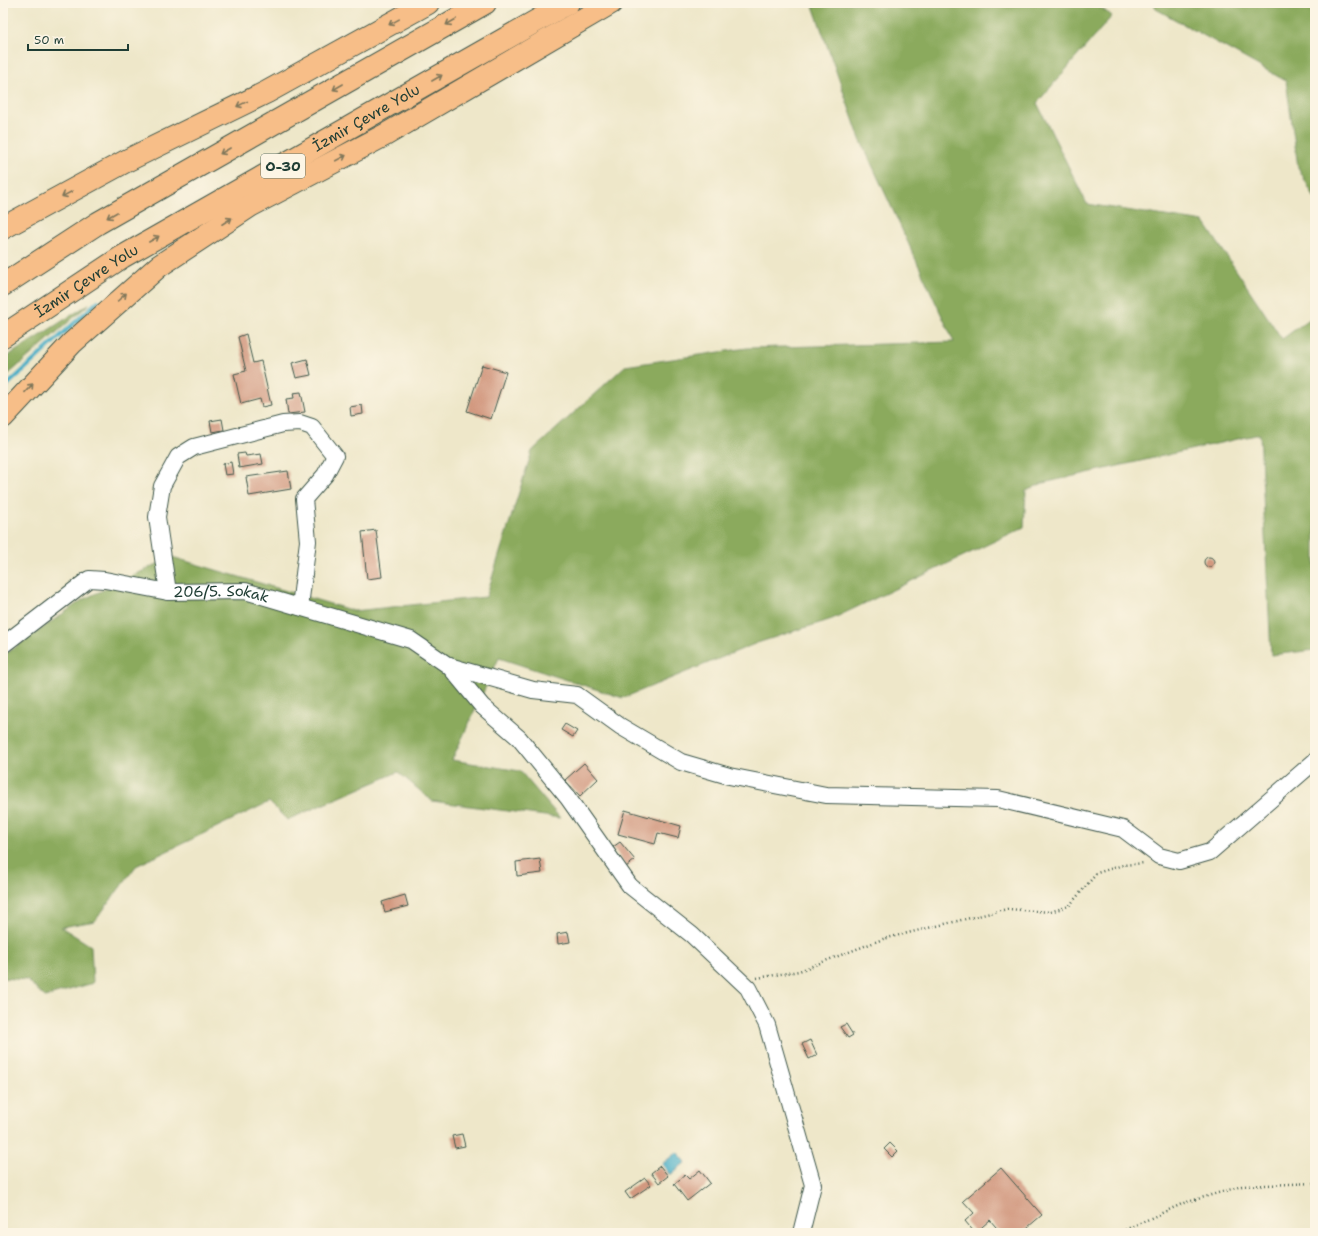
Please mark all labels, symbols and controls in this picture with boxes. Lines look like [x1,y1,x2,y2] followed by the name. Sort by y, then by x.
[388,19,400,26] one-way arrow
[445,19,457,27] one-way arrow
[28,26,128,52] scale bar
[34,32,64,48] text: 50 m
[431,74,443,82] one-way arrow
[309,79,423,156] street label: İzmir Çevre Yolu
[332,83,344,91] one-way arrow
[237,101,249,108] one-way arrow
[219,147,231,155] one-way arrow
[261,154,305,178] road number: O-30
[335,154,347,161] one-way arrow
[61,190,73,198] one-way arrow
[106,212,118,220] one-way arrow
[221,217,232,225] one-way arrow
[148,235,160,243] one-way arrow
[31,240,142,322] street label: İzmir Çevre Yolu
[117,292,127,301] one-way arrow
[24,383,33,393] one-way arrow
[173,581,272,608] street label: 206/5. Sokak

